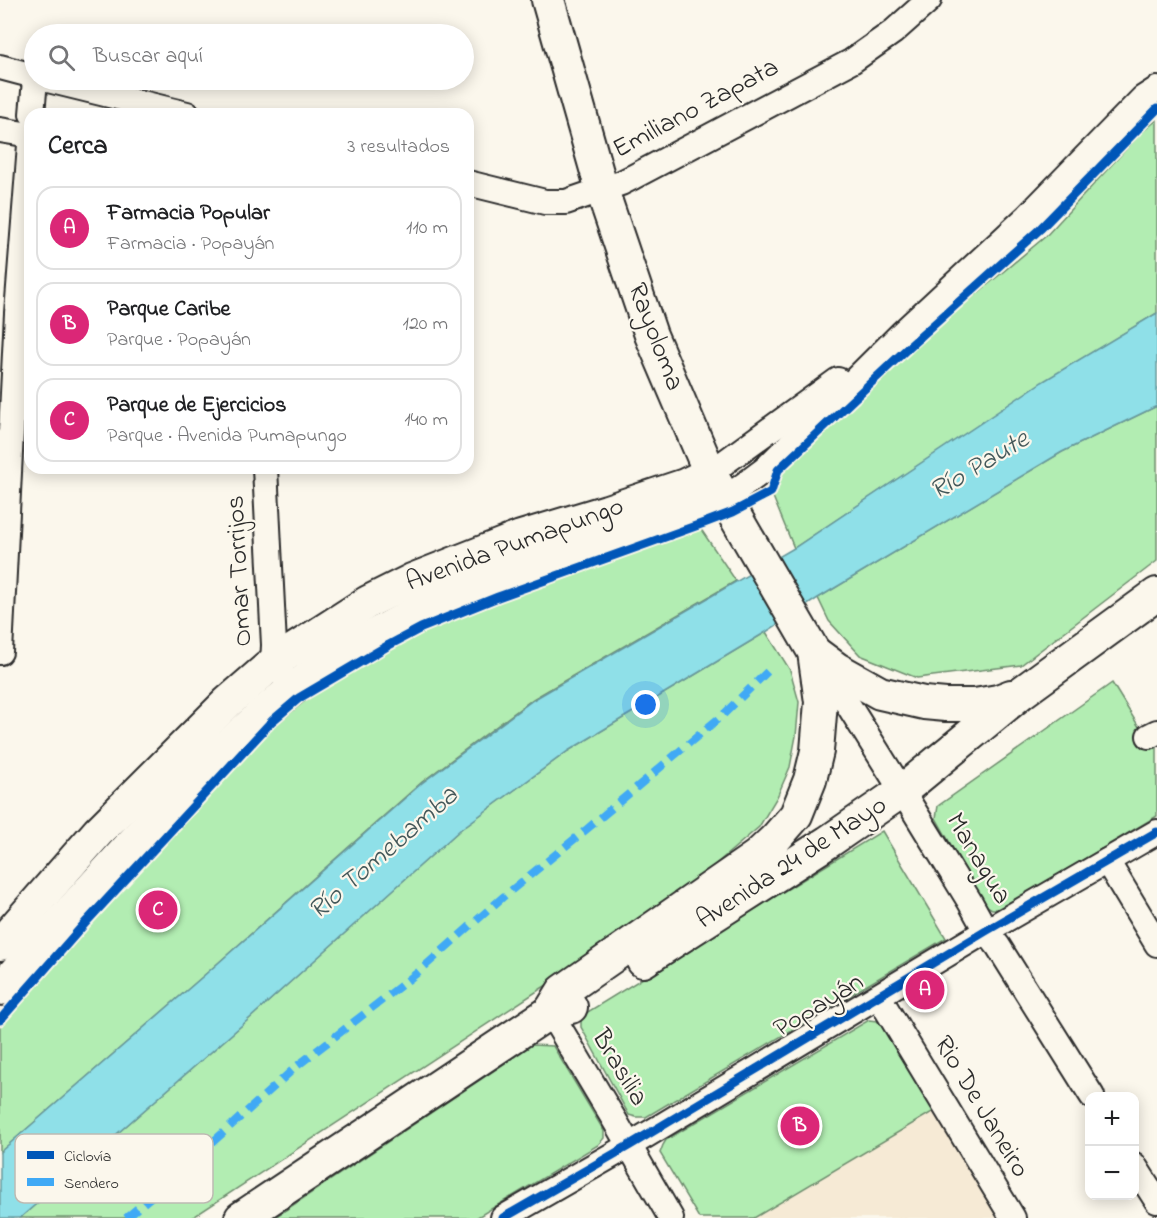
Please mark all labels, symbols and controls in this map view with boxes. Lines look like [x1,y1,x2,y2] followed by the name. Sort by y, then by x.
[24,24,474,90] search box
[45,41,78,74] icon: search
[93,41,203,73] text: Buscar aquí
[606,49,786,169] street label: Emiliano Zapata
[48,128,108,166] text: Cerca
[347,133,450,162] text: 3 resultados
[107,198,270,230] text: Farmacia Popular
[63,214,76,243] text: A
[406,214,448,243] text: 110 m
[107,230,274,259] text: Farmacia · Popayán
[617,277,693,397] street label: Rayoloma
[107,294,230,326] text: Parque Caribe
[63,310,76,339] text: B
[403,310,448,339] text: 120 m
[107,326,251,355] text: Parque · Popayán
[107,390,286,422] text: Parque de Ejercicios
[64,406,75,435] text: C
[404,406,448,435] text: 140 m
[922,419,1039,512] water label: Río Paute
[107,422,347,451] text: Parque · Avenida Pumapungo
[401,487,629,603] street label: Avenida Pumapungo
[217,494,263,648] street label: Omar Torrijos
[631,690,660,719] your location
[300,776,469,931] water label: Río Tomebamba
[689,787,895,939] street label: Avenida 24 de Mayo
[935,806,1021,912] street label: Managua
[138,888,178,932] pin: C
[766,964,872,1048] street label: Popayán
[906,968,944,1012] pin: A
[580,1021,657,1114] street label: Brasilia
[923,1029,1039,1185] street label: Rio De Janeiro
[1085,1092,1139,1200] map controls
[1085,1092,1139,1146] button: +
[780,1104,820,1148] pin: B
[15,1134,213,1203] legend
[64,1145,111,1169] text: Ciclovía
[1085,1146,1139,1200] button: −
[64,1172,119,1196] text: Sendero

